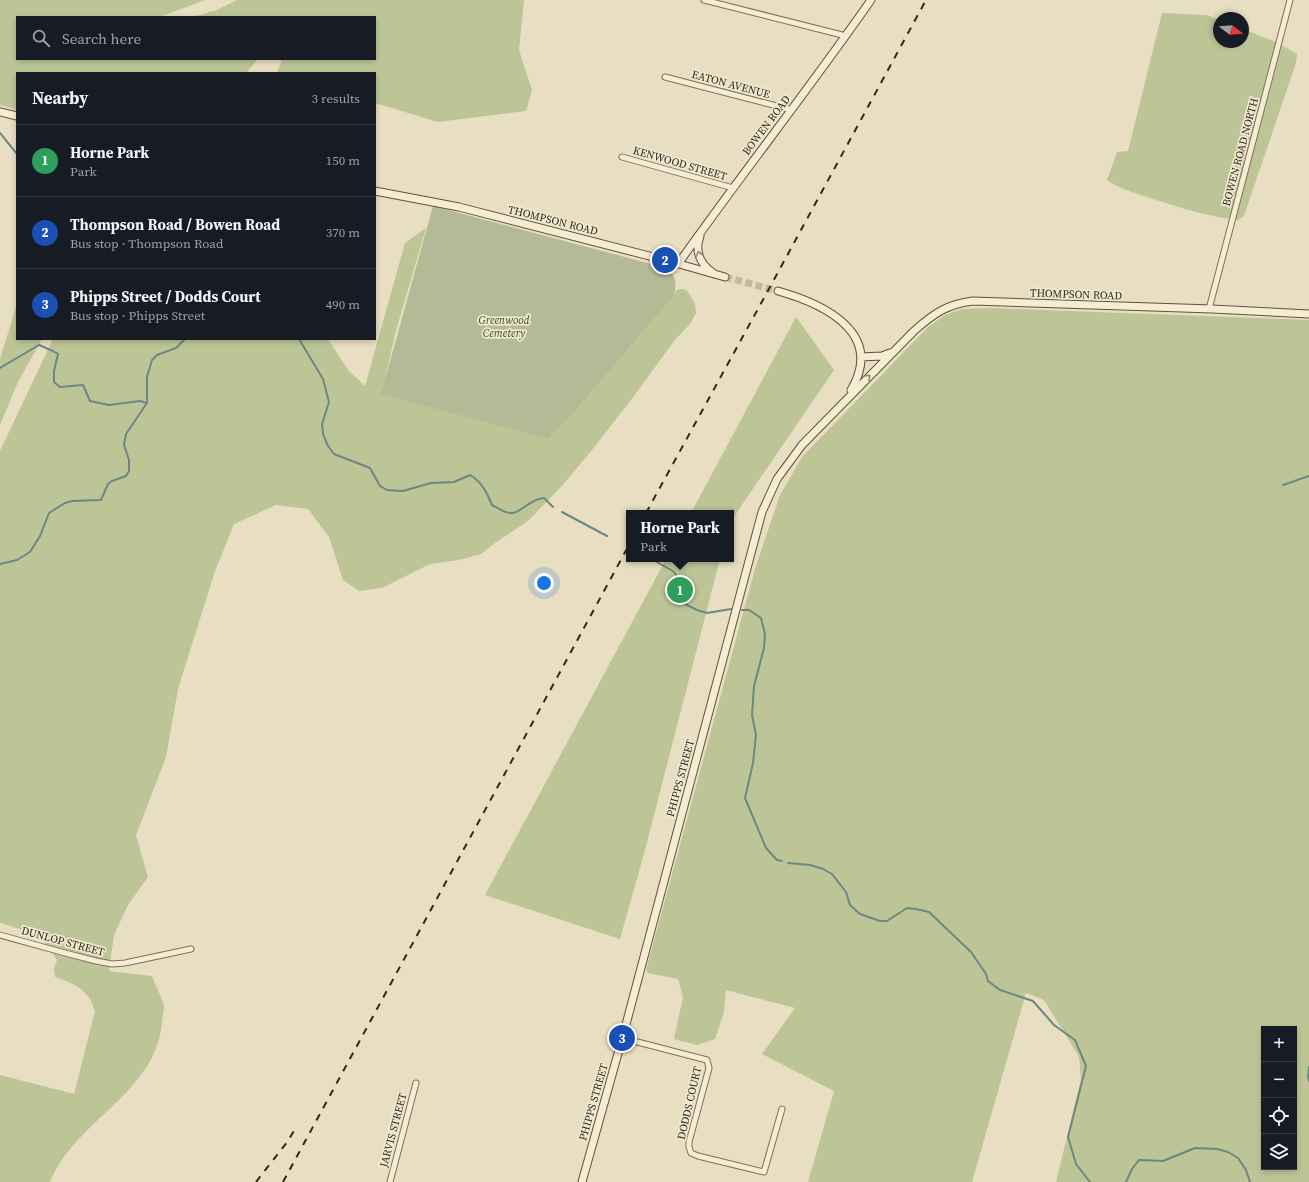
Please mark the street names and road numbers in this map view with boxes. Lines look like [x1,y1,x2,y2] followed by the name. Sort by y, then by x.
[690,67,772,102] street label: EATON AVENUE
[739,92,794,158] street label: BOWEN ROAD
[1219,96,1262,208] street label: BOWEN ROAD NORTH
[631,143,729,184] street label: KENWOOD STREET
[506,202,600,239] street label: THOMPSON ROAD
[1030,285,1123,304] street label: THOMPSON ROAD
[663,737,698,818] street label: PHIPPS STREET
[20,923,106,960] street label: DUNLOP STREET
[575,1062,612,1142] street label: PHIPPS STREET
[674,1065,705,1141] street label: DODDS COURT
[376,1091,411,1170] street label: JARVIS STREET

